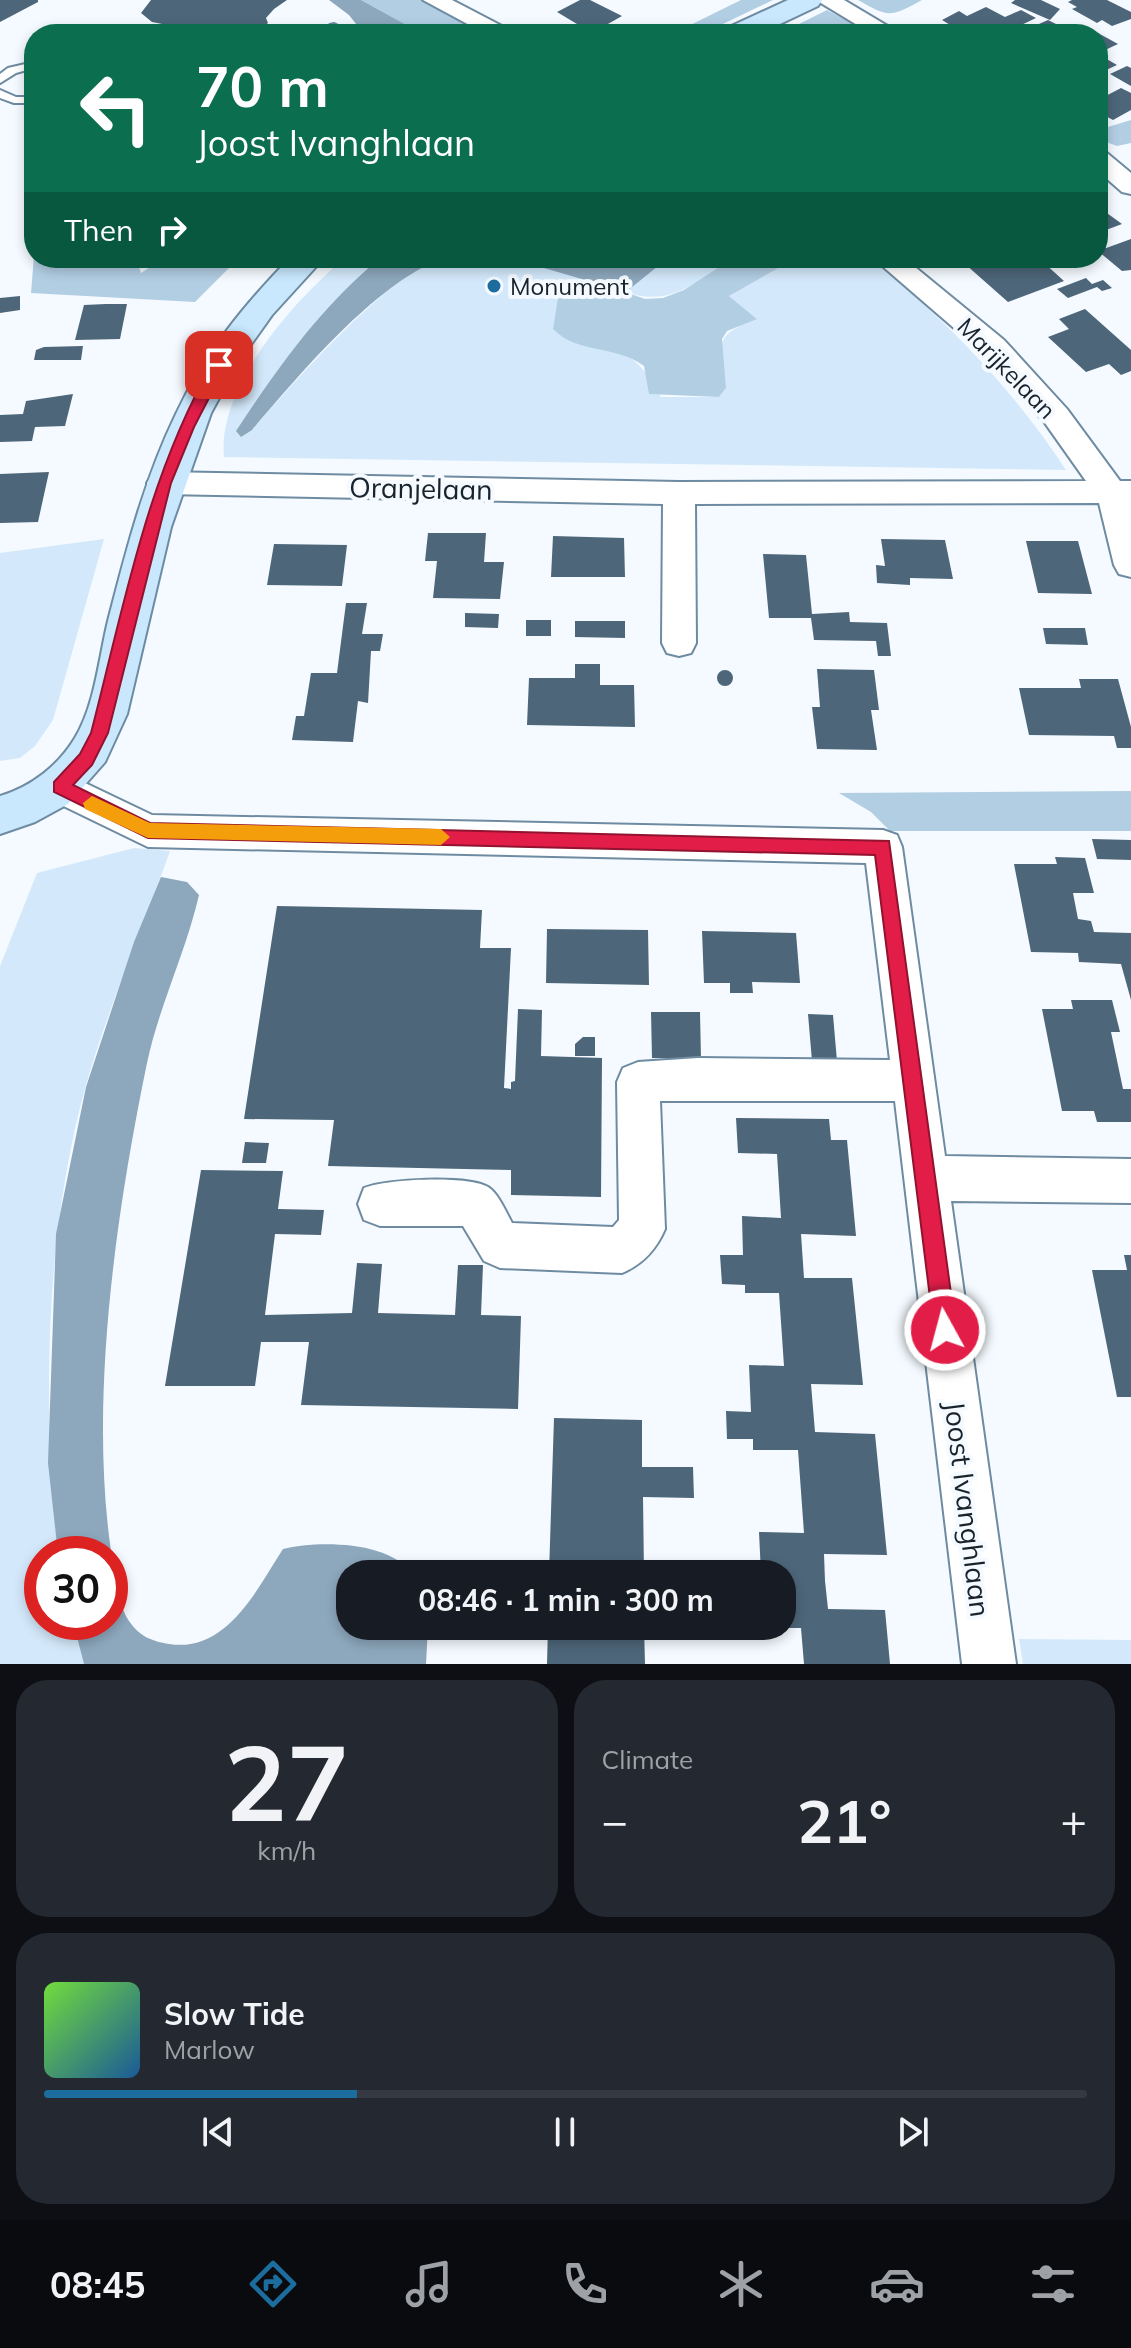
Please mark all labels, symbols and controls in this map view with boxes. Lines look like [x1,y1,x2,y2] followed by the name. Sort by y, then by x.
[196,51,329,121] text: 70 m
[64,56,168,160] icon: left
[196,120,475,165] text: Joost Ivanghlaan
[150,208,194,252] icon: right
[64,211,134,249] text: Then
[510,271,629,301] place label: Monument
[485,277,503,295] marker: Monument
[951,311,1063,425] street label: Marijkelaan
[185,331,253,399] pin
[197,343,241,387] icon: arrive
[349,469,493,507] street label: Oranjelaan
[903,1288,987,1372] position arrow
[937,1399,999,1619] street label: Joost Ivanghlaan
[24,1536,128,1640] speed limit sign: 30
[418,1581,714,1619] text: 08:46 · 1 min · 300 m
[224,1716,349,1847] text: 27
[602,1743,693,1776] text: Climate
[797,1783,892,1858] text: 21°
[602,1793,628,1848] text: −
[1061,1793,1087,1848] text: +
[257,1834,316,1867] text: km/h
[164,1995,305,2033] text: Slow Tide
[164,2033,255,2066] text: Marlow
[196,2110,240,2154] icon: previous
[543,2110,587,2154] icon: pause
[891,2110,935,2154] icon: next
[245,2256,301,2312] icon: directions
[401,2256,457,2312] icon: music
[557,2256,613,2312] icon: phone
[713,2256,769,2312] icon: climate
[869,2256,925,2312] icon: car
[1025,2256,1081,2312] icon: filters
[50,2262,145,2307] text: 08:45

